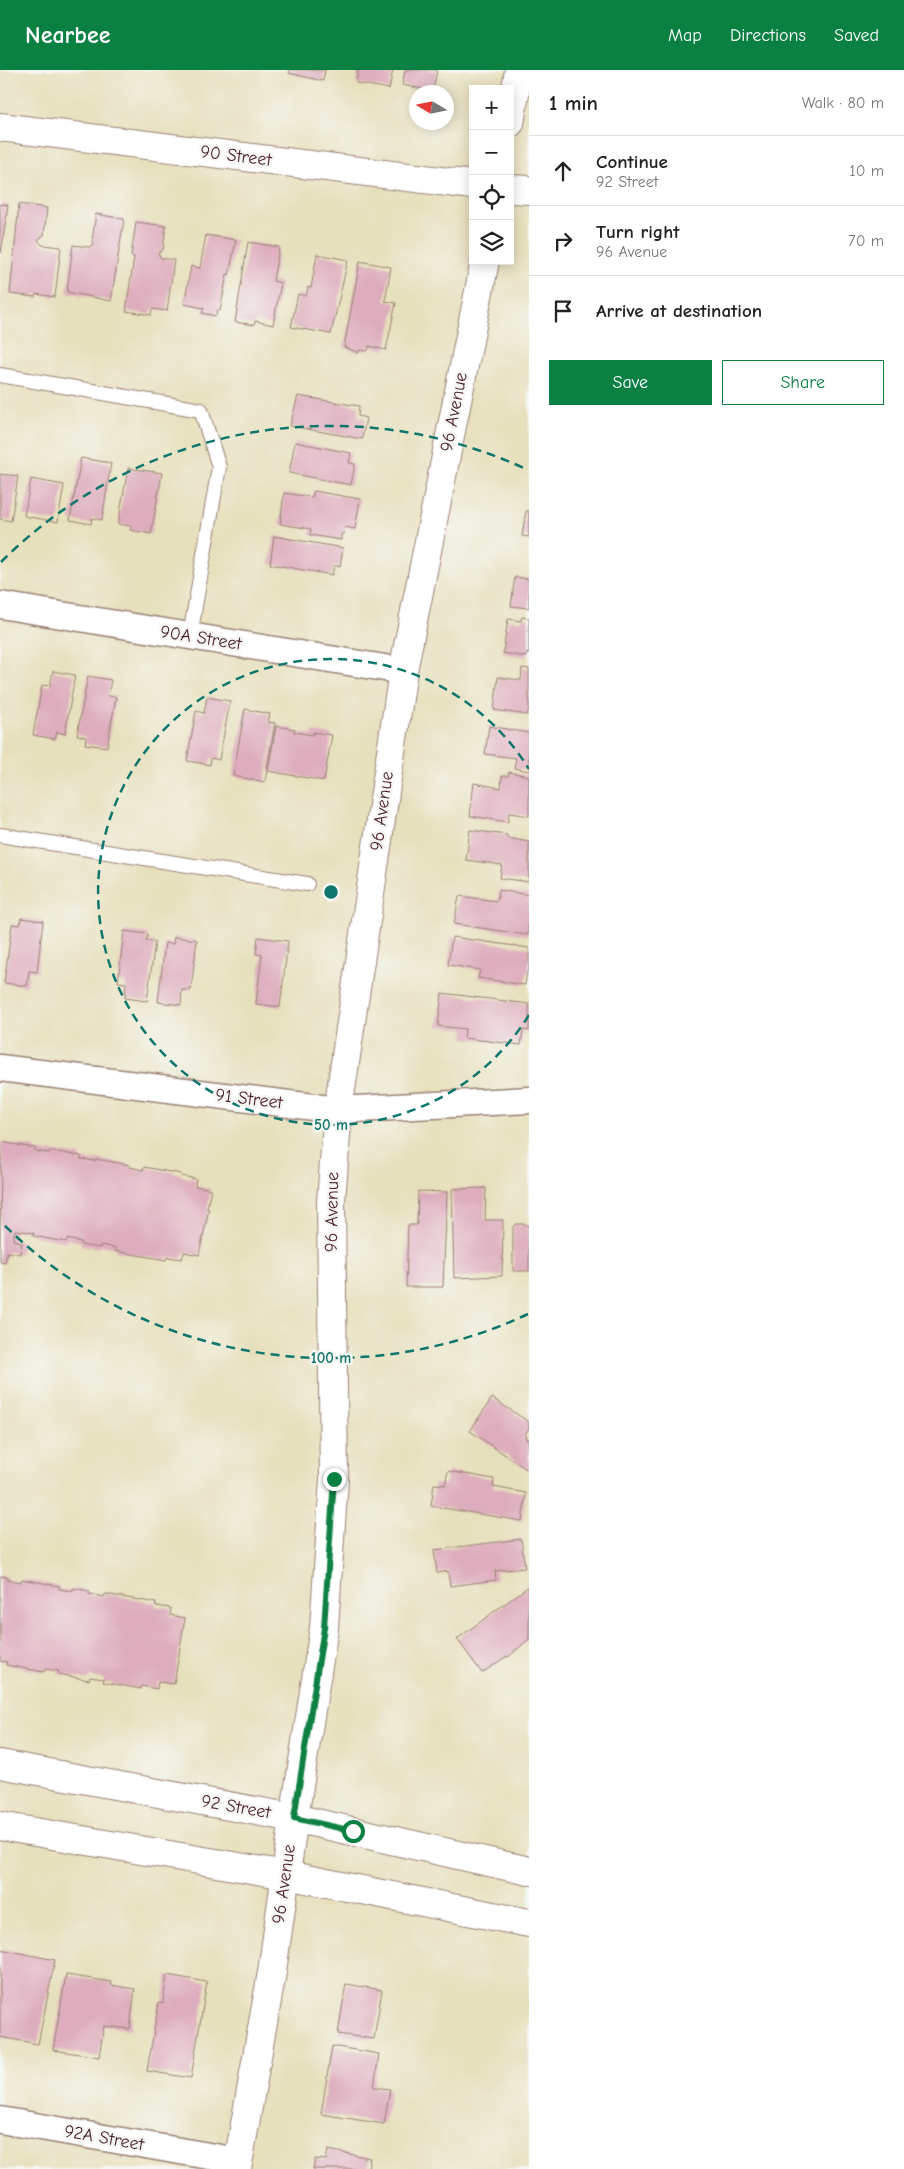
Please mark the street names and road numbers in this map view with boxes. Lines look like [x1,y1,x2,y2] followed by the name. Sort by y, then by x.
[199,141,274,171] street label: 90 Street
[436,371,472,453] street label: 96 Avenue
[159,621,244,655] street label: 90A Street
[366,770,398,852] street label: 96 Avenue
[214,1084,285,1114] street label: 91 Street
[321,1172,343,1252] street label: 96 Avenue
[200,1791,273,1824] street label: 92 Street
[268,1843,300,1925] street label: 96 Avenue
[63,2121,146,2155] street label: 92A Street

